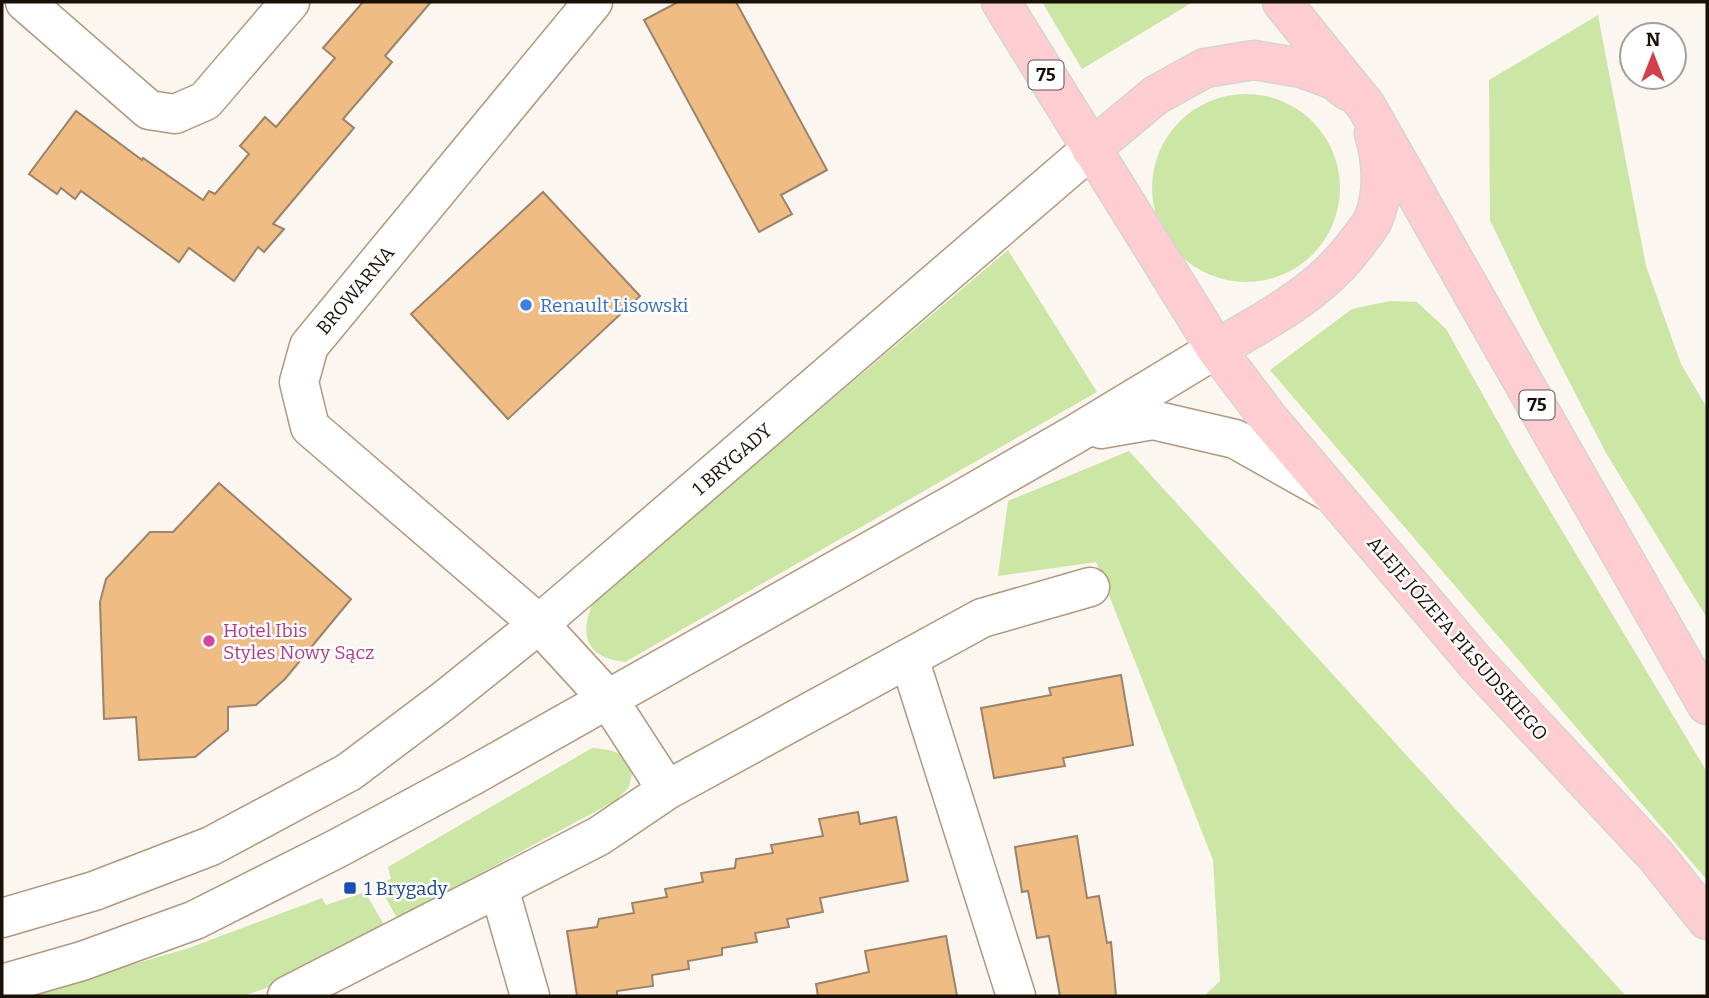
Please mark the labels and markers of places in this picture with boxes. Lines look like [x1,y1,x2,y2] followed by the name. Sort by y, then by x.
[540,294,689,317] place label: Renault Lisowski
[518,297,534,313] marker: Renault Lisowski
[223,619,374,664] place label: Hotel Ibis Styles Nowy Sącz
[201,633,217,649] marker: Hotel Ibis Styles Nowy Sącz
[364,877,448,900] place label: 1 Brygady
[342,880,358,896] marker: 1 Brygady

